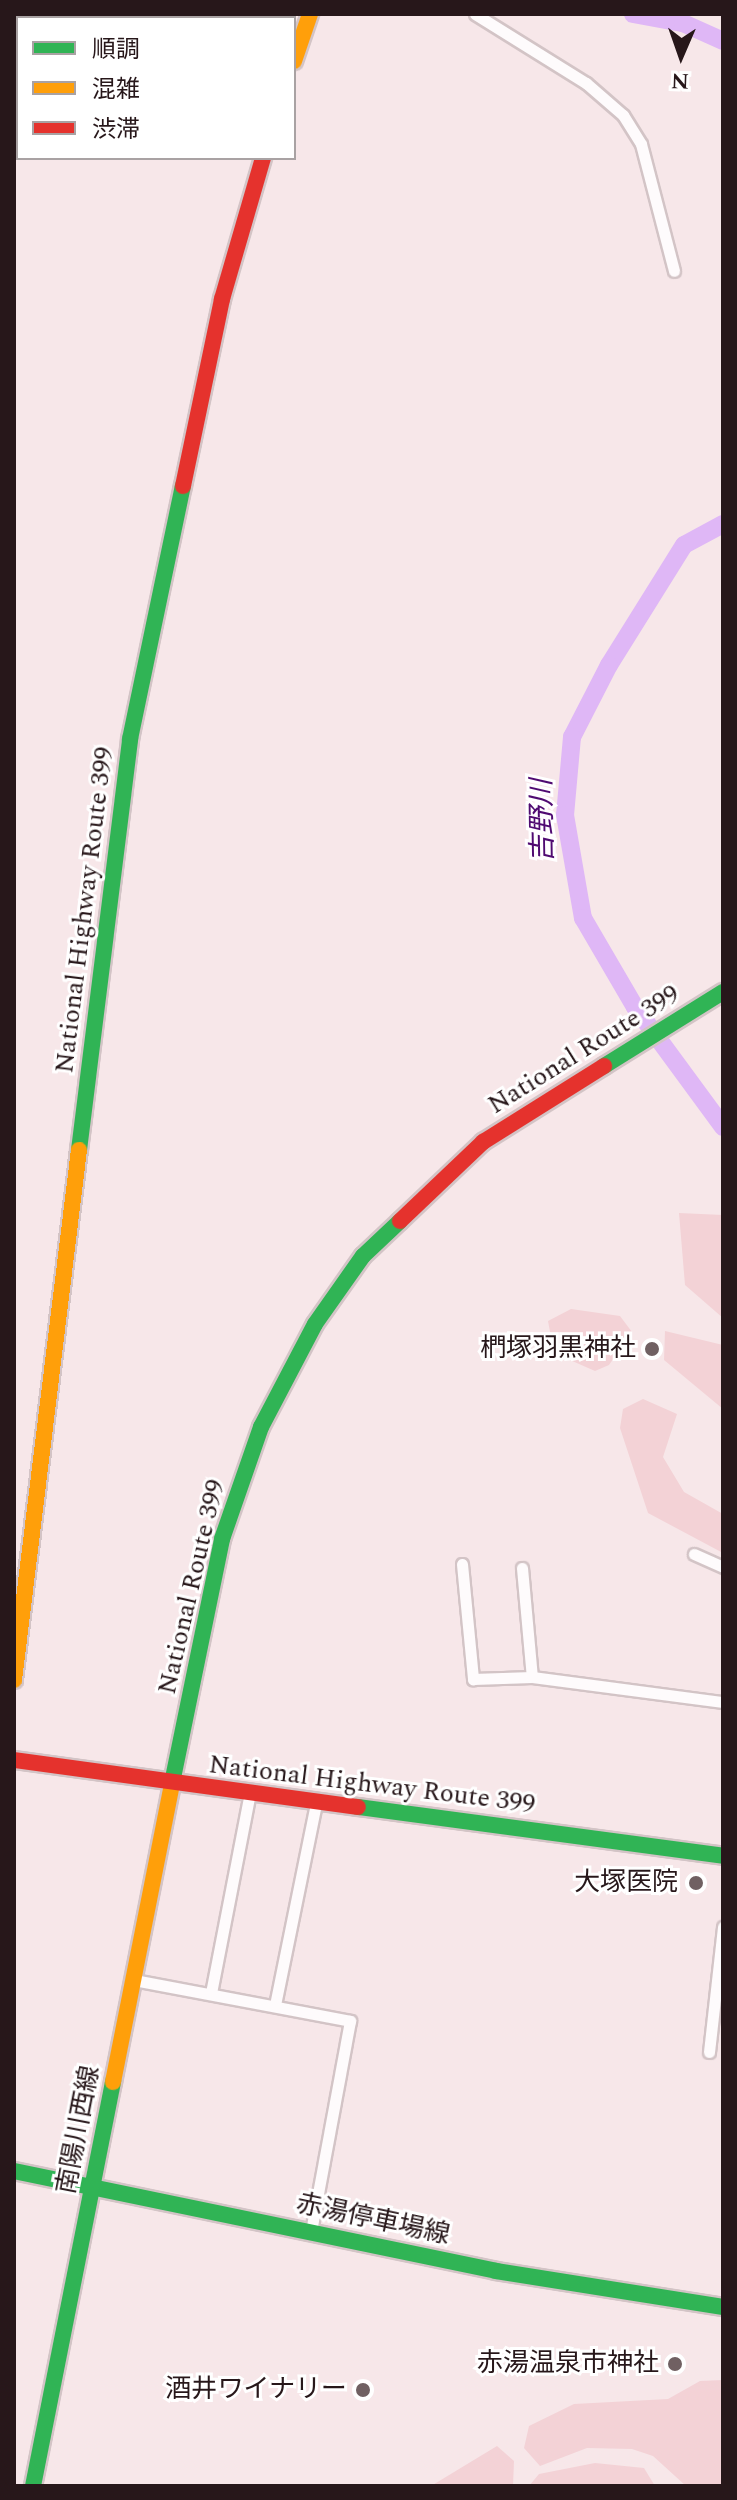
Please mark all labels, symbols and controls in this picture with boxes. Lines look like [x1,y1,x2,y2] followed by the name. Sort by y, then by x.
[16,16,296,160] legend
[641,16,721,96] north arrow
[92,32,140,68] text: 順調
[671,64,690,97] text: N
[92,72,140,108] text: 混雑
[92,112,140,148] text: 渋滞
[49,745,121,1075] street label: National Highway Route 399
[525,779,561,863] water label: 吉野川
[483,979,685,1121] street label: National Route 399
[480,1333,636,1365] place label: 椚塚羽黒神社
[643,1340,661,1358] marker: 椚塚羽黒神社
[152,1477,232,1697] street label: National Route 399
[207,1749,537,1821] street label: National Highway Route 399
[574,1867,678,1899] place label: 大塚医院
[685,1872,707,1894] marker: 大塚医院
[51,2063,107,2197] street label: 南陽川西線
[293,2189,453,2251] street label: 赤湯停車場線
[477,2348,659,2380] place label: 赤湯温泉市神社
[666,2355,684,2373] marker: 赤湯温泉市神社
[165,2374,347,2406] place label: 酒井ワイナリー
[354,2381,372,2399] marker: 酒井ワイナリー

